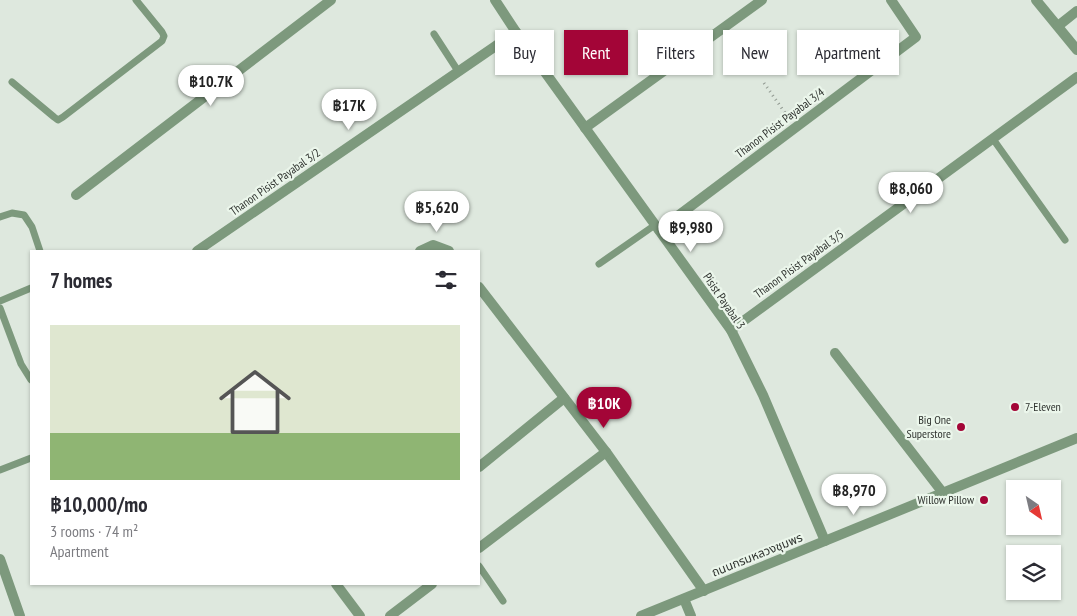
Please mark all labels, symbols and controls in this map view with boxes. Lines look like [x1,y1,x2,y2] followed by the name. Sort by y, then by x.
[495,30,554,75] chip: Buy
[564,30,628,75] chip: Rent
[638,30,713,75] chip: Filters
[723,30,787,75] chip: New
[797,30,899,75] chip: Apartment
[170,64,252,107] pin: ฿10.7K
[189,71,233,91] text: ฿10.7K
[732,84,827,161] street label: Thanon Pisist Payabal 3/4
[319,88,379,131] pin: ฿17K
[333,95,365,115] text: ฿17K
[227,145,323,218] street label: Thanon Pisist Payabal 3/2
[870,172,952,214] pin: ฿8,060
[889,178,933,198] text: ฿8,060
[396,190,478,233] pin: ฿5,620
[415,197,459,217] text: ฿5,620
[650,210,732,253] pin: ฿9,980
[669,217,713,237] text: ฿9,980
[751,226,846,301] street label: Thanon Pisist Payabal 3/5
[432,266,460,294] icon: filters
[50,267,112,294] text: 7 homes
[700,270,749,332] street label: Pisist Payabal 3
[210,357,300,447] icon: home
[574,386,634,429] pin: ฿10K
[588,393,620,413] text: ฿10K
[1025,399,1061,414] place label: 7-Eleven
[1009,401,1021,413] marker: 7-Eleven
[907,412,951,441] place label: Big One Superstore
[955,421,967,433] marker: Big One Superstore
[813,474,895,516] pin: ฿8,970
[832,480,876,500] text: ฿8,970
[1006,480,1061,535] north arrow
[1006,480,1061,600] map controls
[50,491,148,518] text: ฿10,000/mo
[918,492,975,507] place label: Willow Pillow
[978,494,990,506] marker: Willow Pillow
[50,521,138,541] text: 3 rooms · 74 m²
[709,529,805,580] street label: ถนนกรมหลวงชุมพร
[50,541,109,561] text: Apartment
[1006,545,1061,600] button: layers

